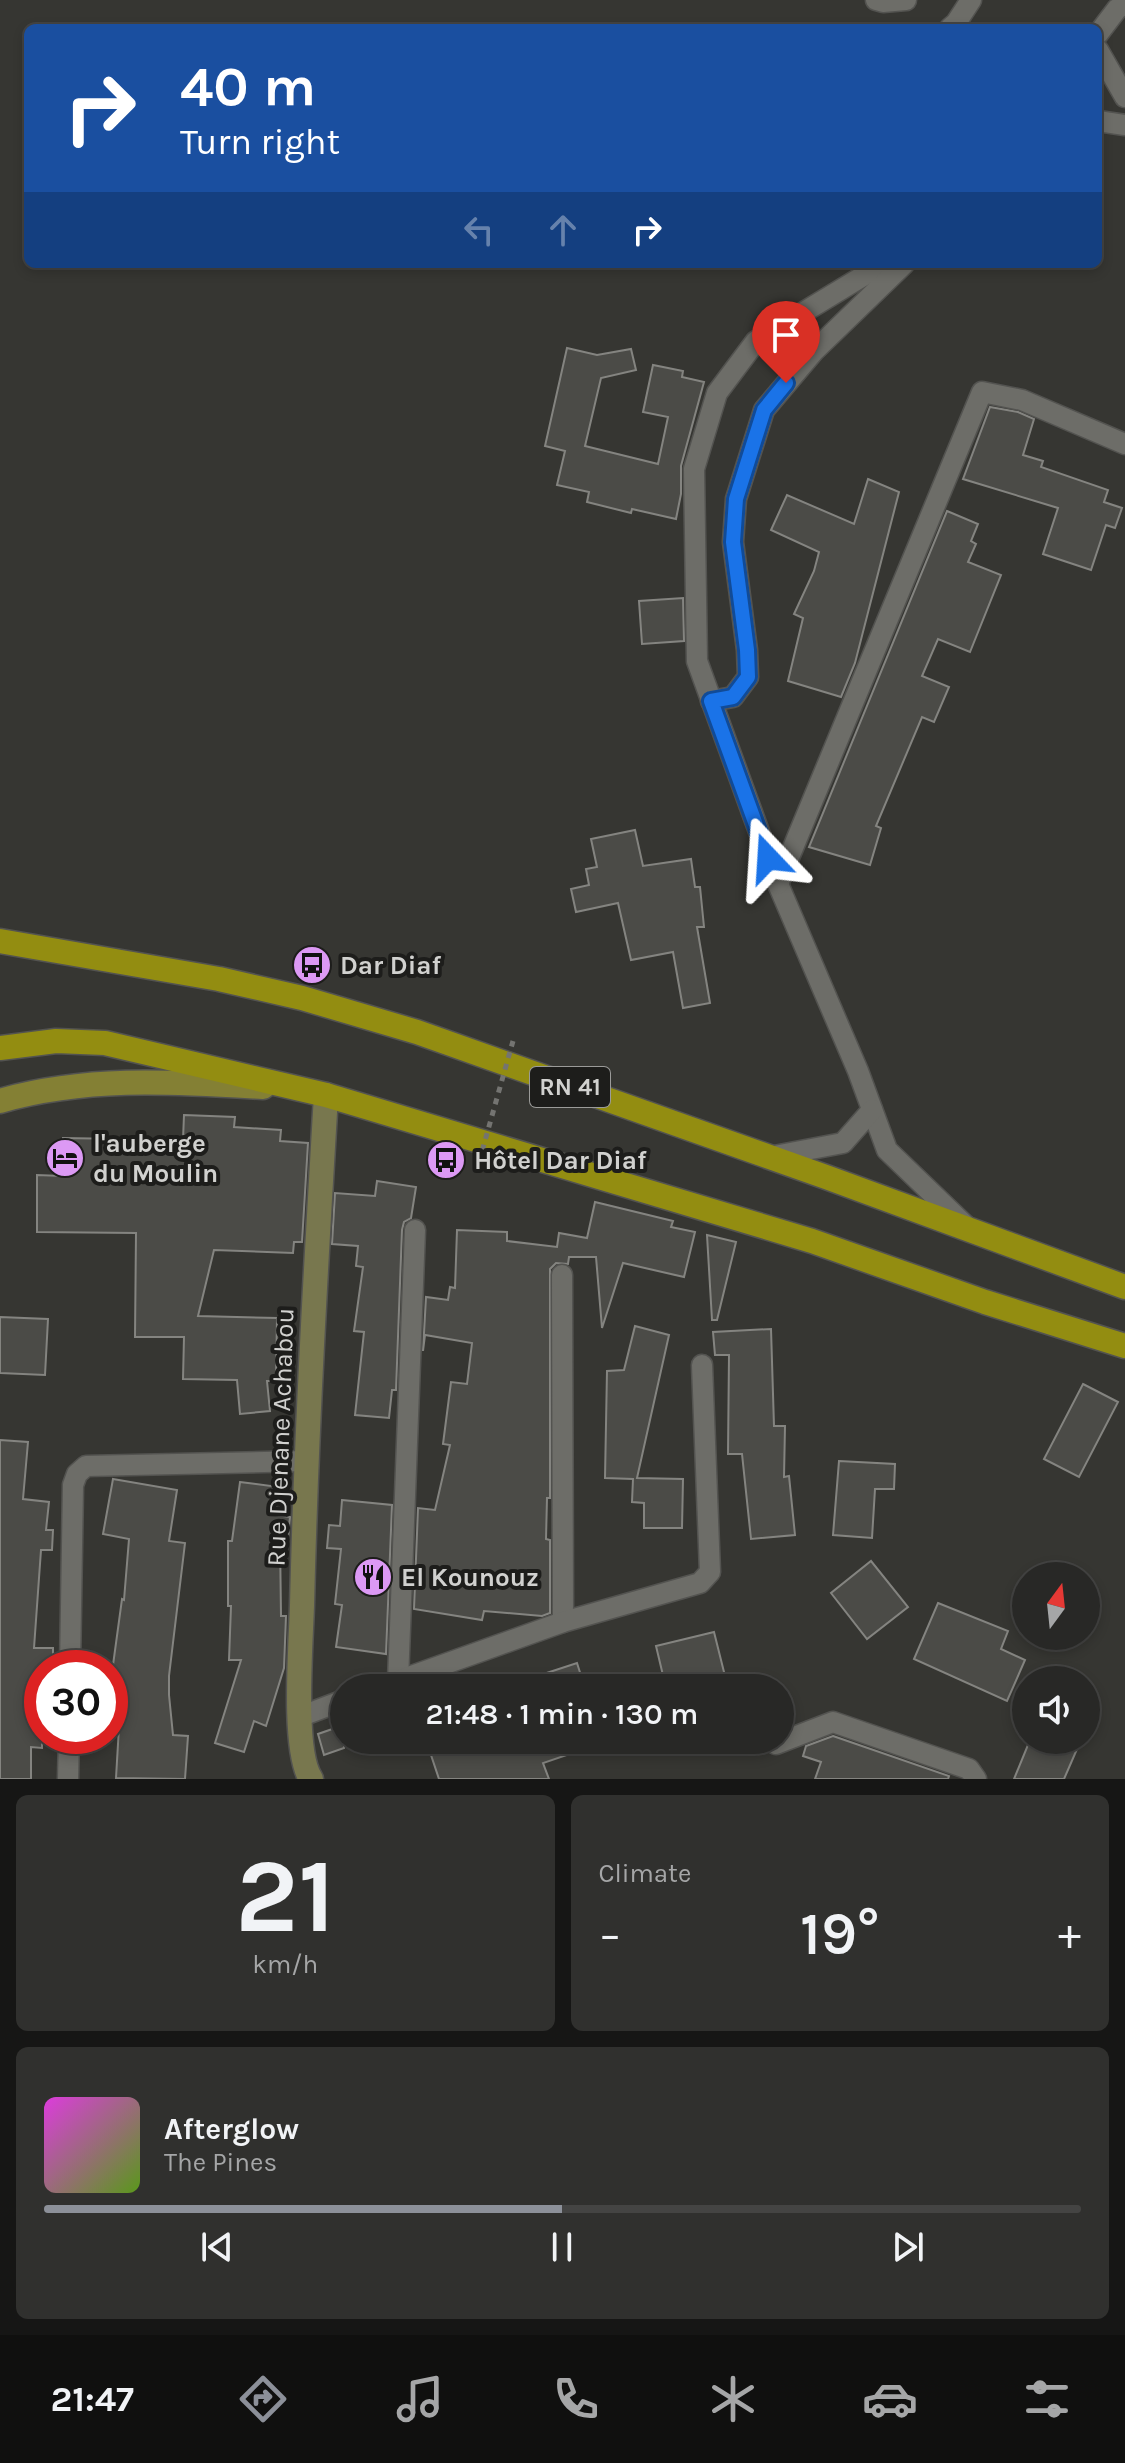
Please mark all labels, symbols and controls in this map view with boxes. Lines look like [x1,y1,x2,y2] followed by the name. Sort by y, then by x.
[180,54,316,119] text: 40 m
[48,56,152,160] icon: right
[180,121,340,163] text: Turn right
[457,208,501,252] icon: left
[541,208,585,252] icon: ahead
[625,208,669,252] icon: right
[752,301,820,383] pin
[764,313,808,357] icon: arrive
[726,816,810,900] position arrow
[291,944,333,986] bus stop icon: Dar Diaf
[340,950,441,981] place label: Dar Diaf
[530,1067,610,1107] road number: RN 41
[93,1128,218,1189] place label: l'auberge du Moulin
[44,1137,86,1179] hotel icon: l'auberge du Moulin
[425,1139,467,1181] bus stop icon: Hôtel Dar Diaf
[474,1145,647,1176] place label: Hôtel Dar Diaf
[260,1307,301,1567] street label: Rue Djenane Achabou
[352,1556,394,1598] restaurant icon: El Kounouz
[401,1562,539,1593] place label: El Kounouz
[1012,1562,1100,1650] north arrow
[1012,1562,1100,1754] map controls
[24,1650,128,1754] speed limit sign: 30
[1012,1666,1100,1754] button: sound
[426,1696,698,1732] text: 21:48 · 1 min · 130 m
[235,1836,335,1957] text: 21
[599,1858,691,1889] text: Climate
[800,1899,880,1969] text: 19°
[599,1909,622,1960] text: −
[1058,1909,1081,1960] text: +
[252,1949,318,1980] text: km/h
[164,2111,299,2147] text: Afterglow
[164,2147,277,2178] text: The Pines
[195,2225,239,2269] icon: previous
[540,2225,584,2269] icon: pause
[886,2225,930,2269] icon: next
[235,2371,291,2427] icon: directions
[392,2371,448,2427] icon: music
[548,2371,604,2427] icon: phone
[705,2371,761,2427] icon: climate
[862,2371,918,2427] icon: car
[1019,2371,1075,2427] icon: filters
[50,2378,134,2420] text: 21:47

